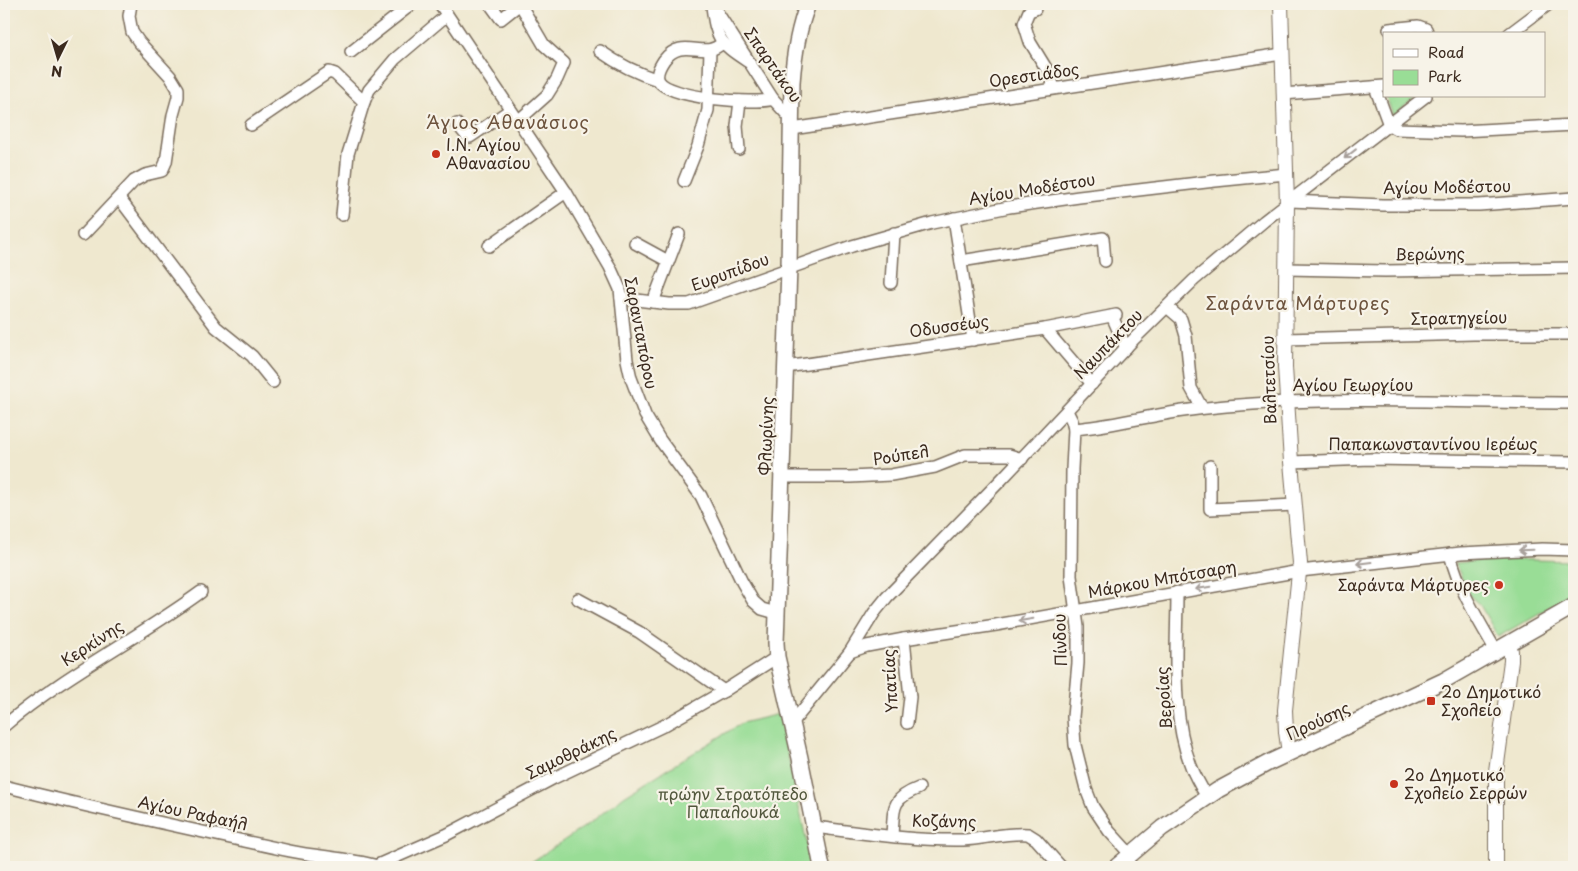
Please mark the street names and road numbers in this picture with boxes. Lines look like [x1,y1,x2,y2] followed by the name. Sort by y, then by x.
[739,22,809,107] street label: Σπαρτάκου
[987,56,1080,92] street label: Ορεστιάδος
[967,166,1097,210] street label: Αγίου Μοδέστου
[1383,173,1511,199] street label: Αγίου Μοδέστου
[1395,240,1465,266] street label: Βερώνης
[687,246,772,296] street label: Ευρυπίδου
[619,275,665,391] street label: Σαρανταπόρου
[1067,303,1147,384] street label: Ναυπάκτου
[1410,304,1508,330] street label: Στρατηγείου
[908,308,990,342] street label: Οδυσσέως
[1254,335,1282,425] street label: Βαλτετσίου
[1293,372,1413,396] street label: Αγίου Γεωργίου
[752,396,778,476] street label: Φλωρίνης
[1328,431,1538,455] street label: Παπακωνσταντίνου Ιερέως
[871,438,931,470] street label: Ρούπελ
[1086,553,1238,603] street label: Μάρκου Μπότσαρη
[56,613,127,671] street label: Κερκίνης
[1046,613,1072,667] street label: Πίνδου
[875,648,903,714] street label: Υπατίας
[1149,666,1177,730] street label: Βεροίας
[1282,695,1353,745] street label: Προύσης
[521,720,620,784] street label: Σαμοθράκης
[136,789,250,835] street label: Αγίου Ραφαήλ
[912,807,977,833] street label: Κοζάνης

